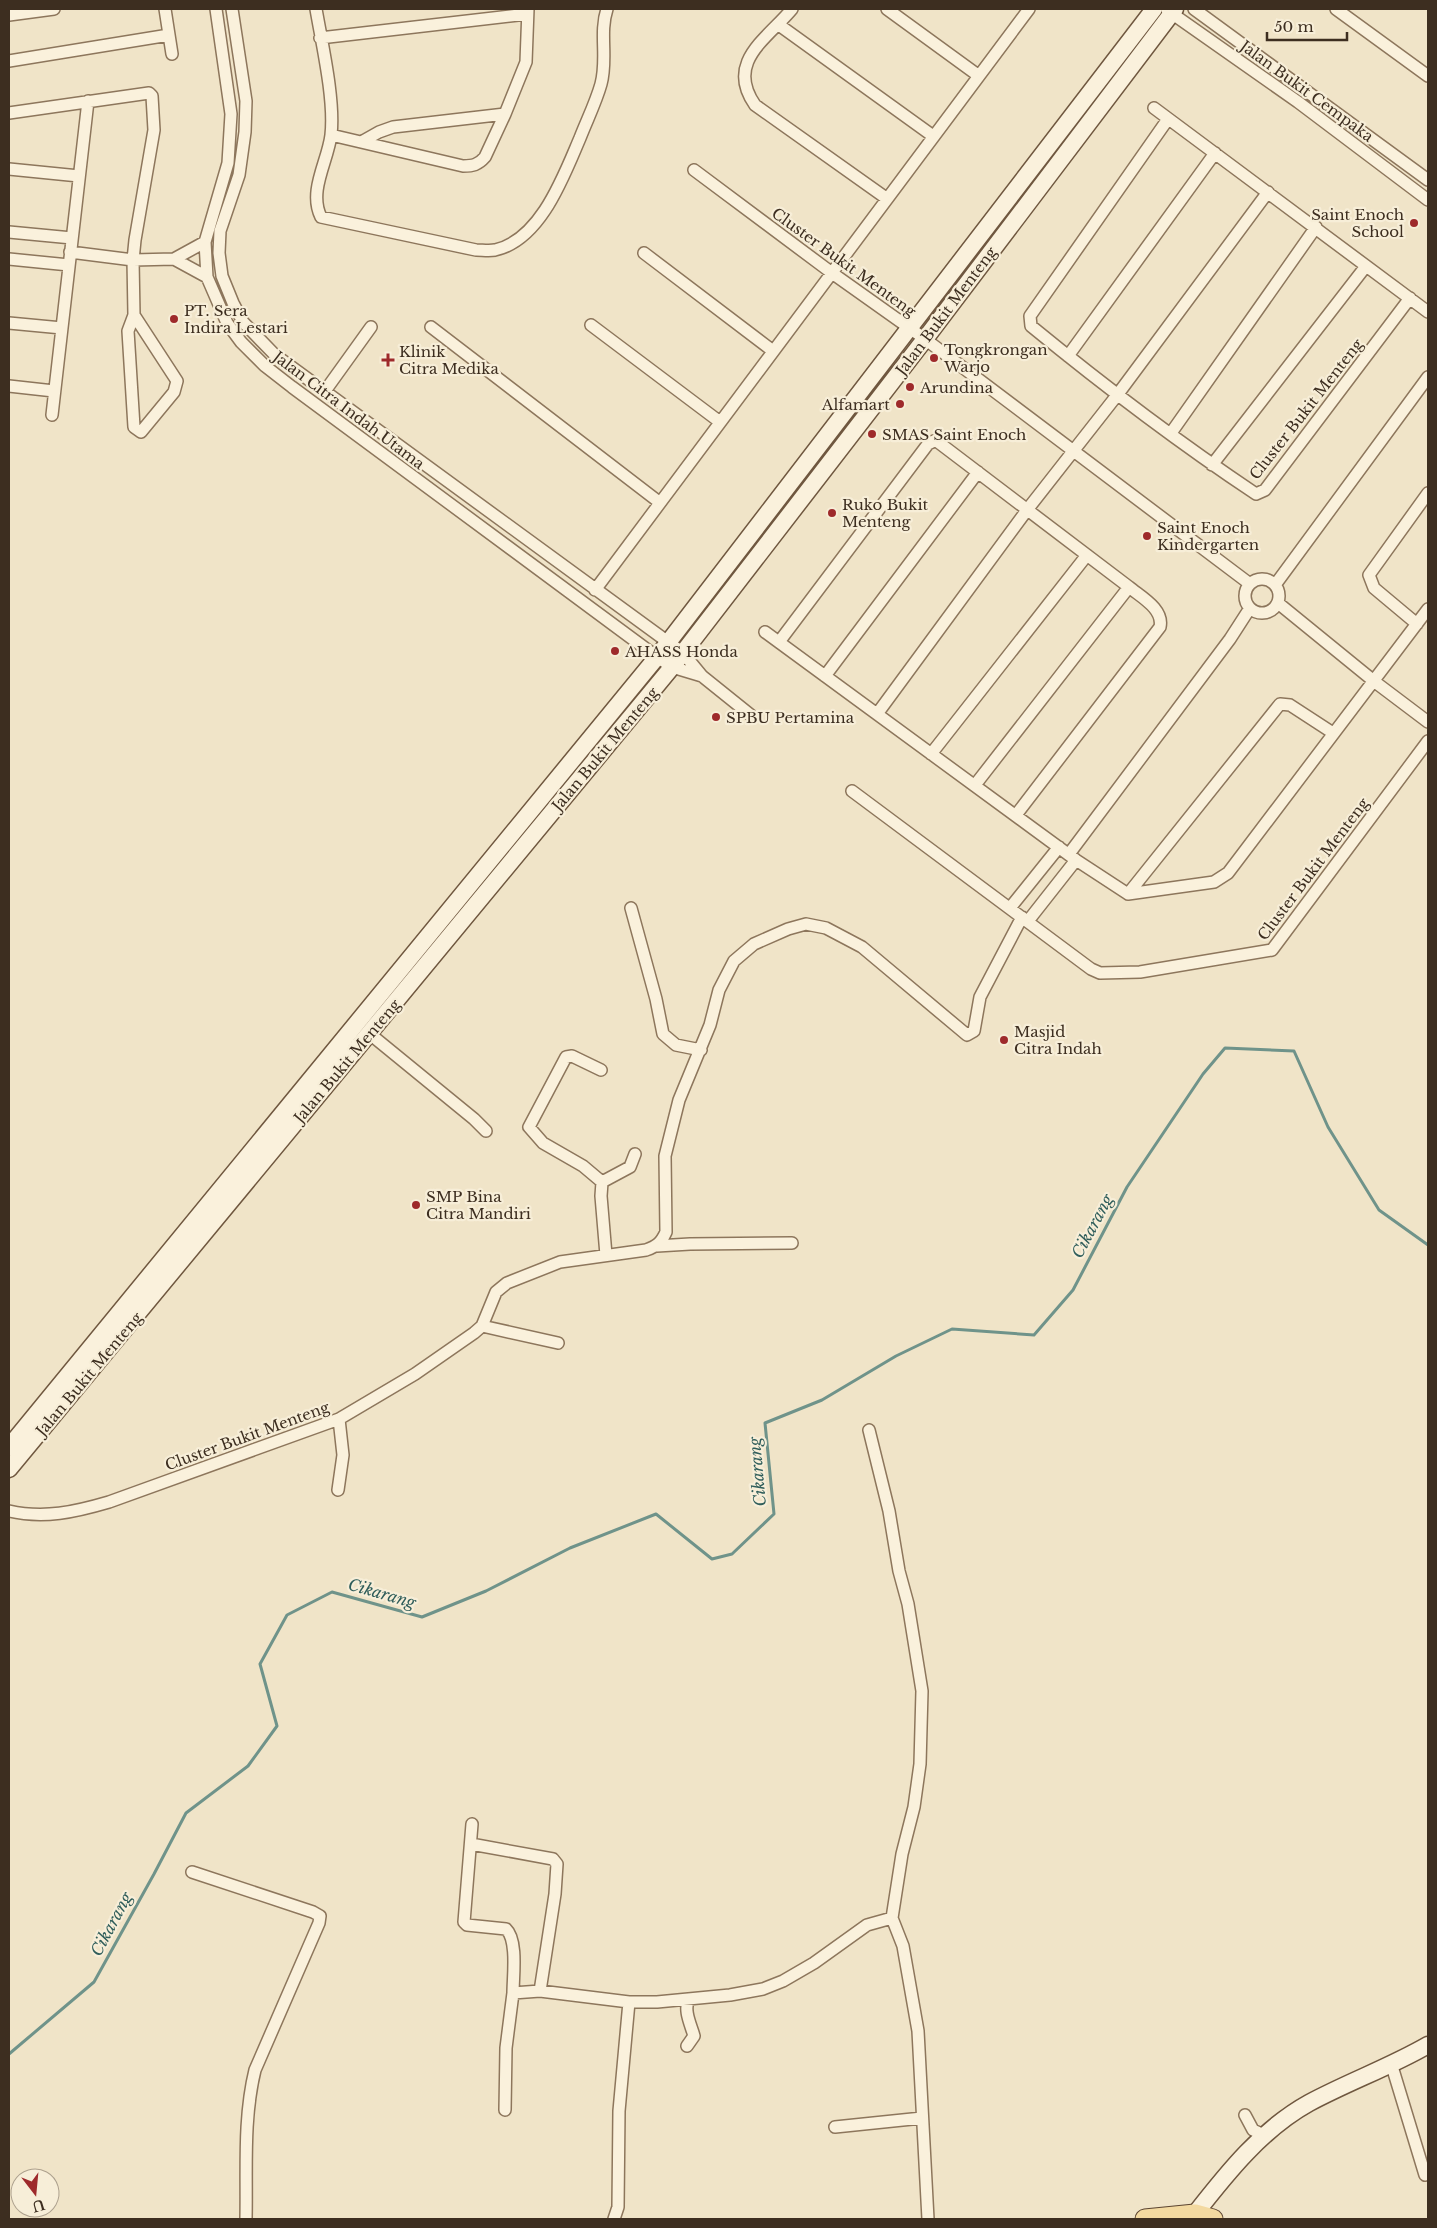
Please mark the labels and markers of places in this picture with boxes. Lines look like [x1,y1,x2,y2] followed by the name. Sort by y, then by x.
[1311,205,1404,241] place label: Saint Enoch School
[1408,217,1420,229] marker: Saint Enoch School
[184,301,288,337] place label: PT. Sera Indira Lestari
[168,313,180,325] marker: PT. Sera Indira Lestari
[943,340,1048,376] place label: Tongkrongan Warjo
[399,342,499,378] place label: Klinik Citra Medika
[928,352,940,364] marker: Tongkrongan Warjo
[381,353,395,367] marker: Klinik Citra Medika
[919,378,994,397] place label: Arundina
[904,381,916,393] marker: Arundina
[821,395,890,414] place label: Alfamart
[894,398,906,410] marker: Alfamart
[882,425,1026,444] place label: SMAS Saint Enoch
[866,428,878,440] marker: SMAS Saint Enoch
[842,495,929,531] place label: Ruko Bukit Menteng
[826,507,838,519] marker: Ruko Bukit Menteng
[1157,518,1259,554] place label: Saint Enoch Kindergarten
[1141,530,1153,542] marker: Saint Enoch Kindergarten
[624,642,738,661] place label: AHASS Honda
[609,645,621,657] marker: AHASS Honda
[726,708,855,727] place label: SPBU Pertamina
[710,711,722,723] marker: SPBU Pertamina
[1014,1022,1102,1058] place label: Masjid Citra Indah
[998,1034,1010,1046] marker: Masjid Citra Indah
[426,1187,531,1223] place label: SMP Bina Citra Mandiri
[410,1199,422,1211] marker: SMP Bina Citra Mandiri

